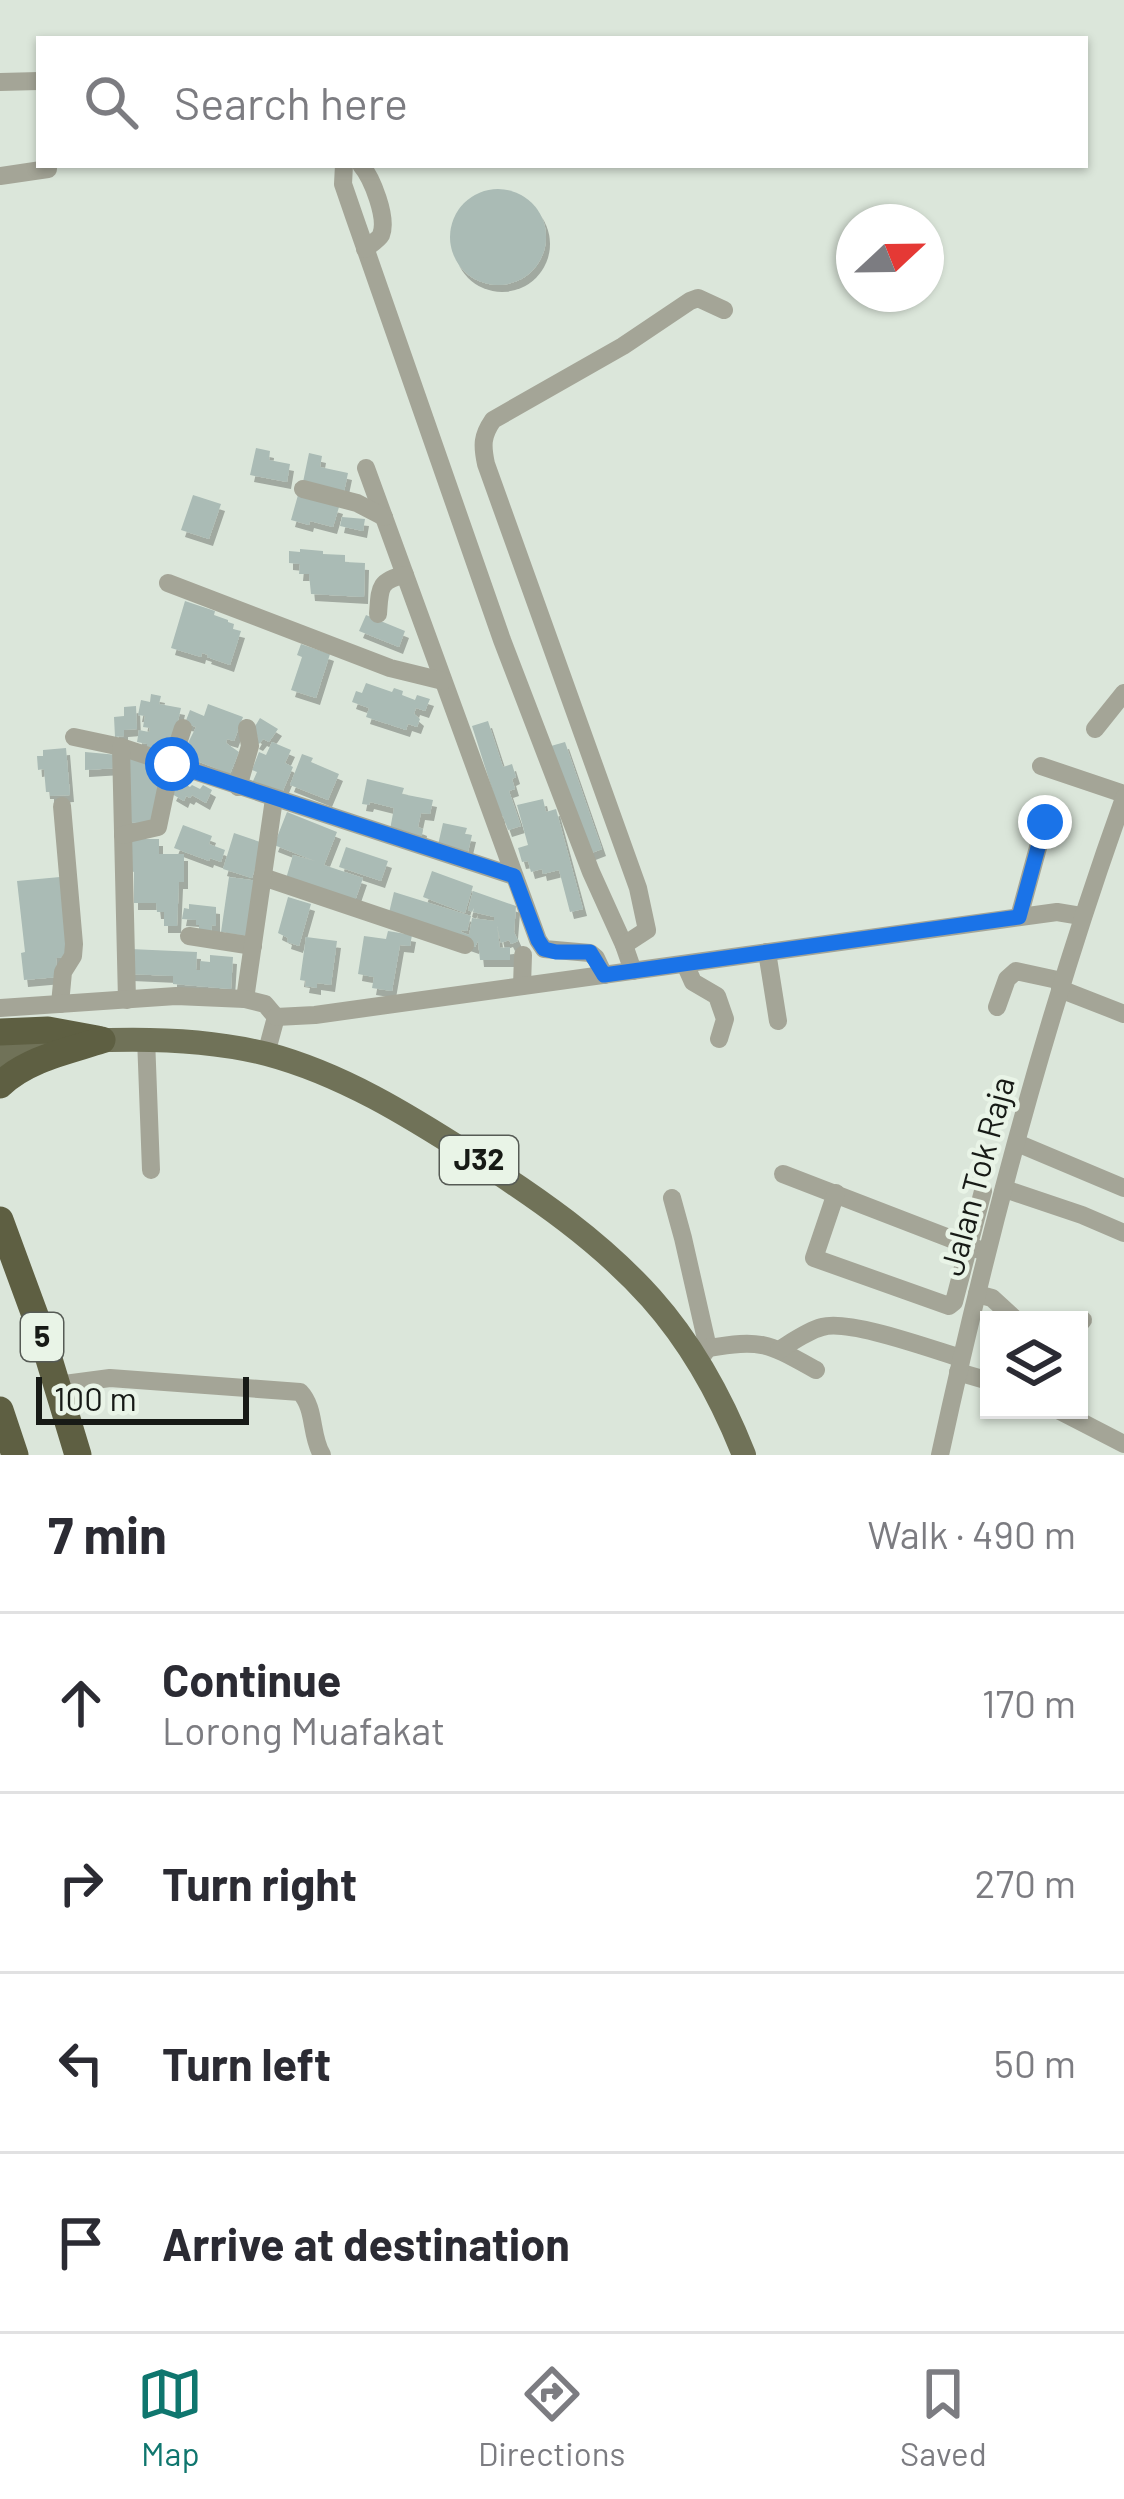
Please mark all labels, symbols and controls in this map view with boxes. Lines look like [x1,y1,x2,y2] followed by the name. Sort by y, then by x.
[36,36,1088,168] search box
[78,69,144,135] icon: search
[174,75,408,129] text: Search here
[836,204,944,312] north arrow
[145,737,199,791] route start
[1018,795,1072,849] route end
[930,1072,1022,1280] street label: Jalan Tok Raja
[440,1136,518,1184] road number: J32
[980,1311,1088,1419] map controls
[980,1311,1088,1419] button: layers
[21,1313,63,1361] road number: 5
[36,1371,249,1424] scale bar
[54,1378,137,1418] text: 100 m
[48,1503,167,1564] text: 7 min
[867,1510,1076,1557] text: Walk · 490 m
[162,1652,341,1706] text: Continue
[48,1670,114,1736] icon: ahead
[982,1679,1076,1726] text: 170 m
[162,1706,445,1753] text: Lorong Muafakat
[48,1850,114,1916] icon: right
[162,1856,357,1910] text: Turn right
[975,1859,1076,1906] text: 270 m
[48,2030,114,2096] icon: left
[162,2036,331,2090] text: Turn left
[994,2039,1076,2086] text: 50 m
[48,2210,114,2276] icon: arrive
[162,2216,570,2270] text: Arrive at destination
[137,2361,203,2473] tab: Map
[478,2361,625,2473] tab: Directions
[900,2361,987,2473] tab: Saved

